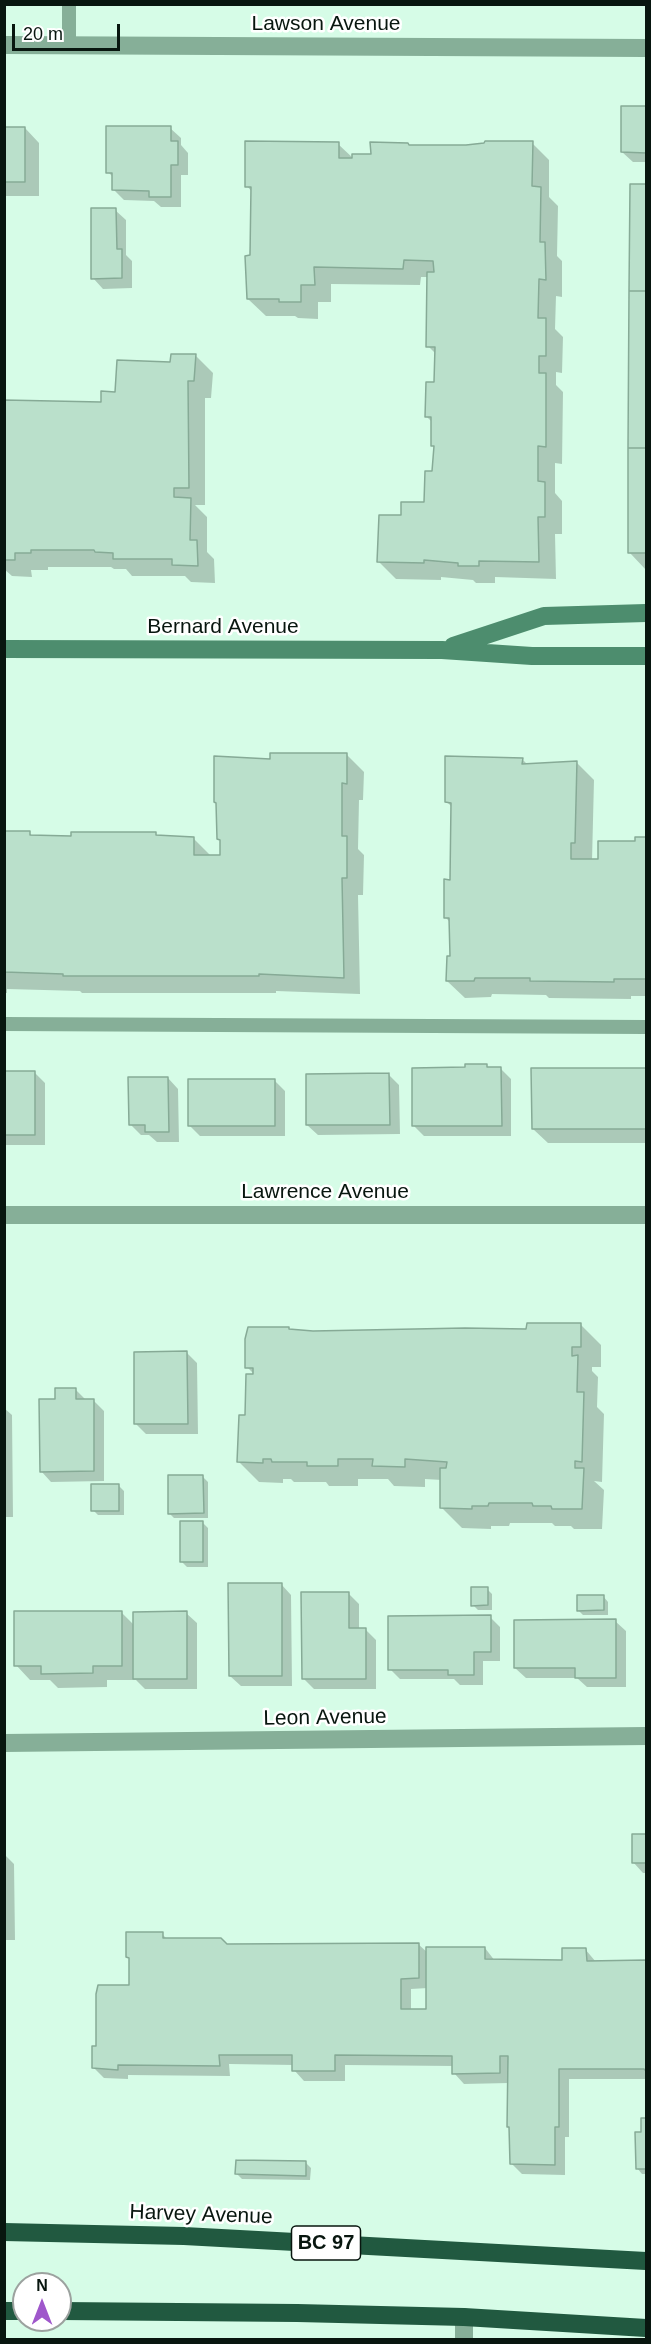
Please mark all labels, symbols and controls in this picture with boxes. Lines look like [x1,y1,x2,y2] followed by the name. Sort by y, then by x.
[251,11,401,37] street label: Lawson Avenue
[15,12,123,50] scale bar
[23,24,63,44] text: 20 m
[147,614,299,640] street label: Bernard Avenue
[241,1179,409,1205] street label: Lawrence Avenue
[263,1704,387,1732] street label: Leon Avenue
[129,2200,273,2230] street label: Harvey Avenue
[292,2226,360,2260] road number: BC 97
[12,2272,72,2332] north arrow
[36,2277,48,2294] text: N

